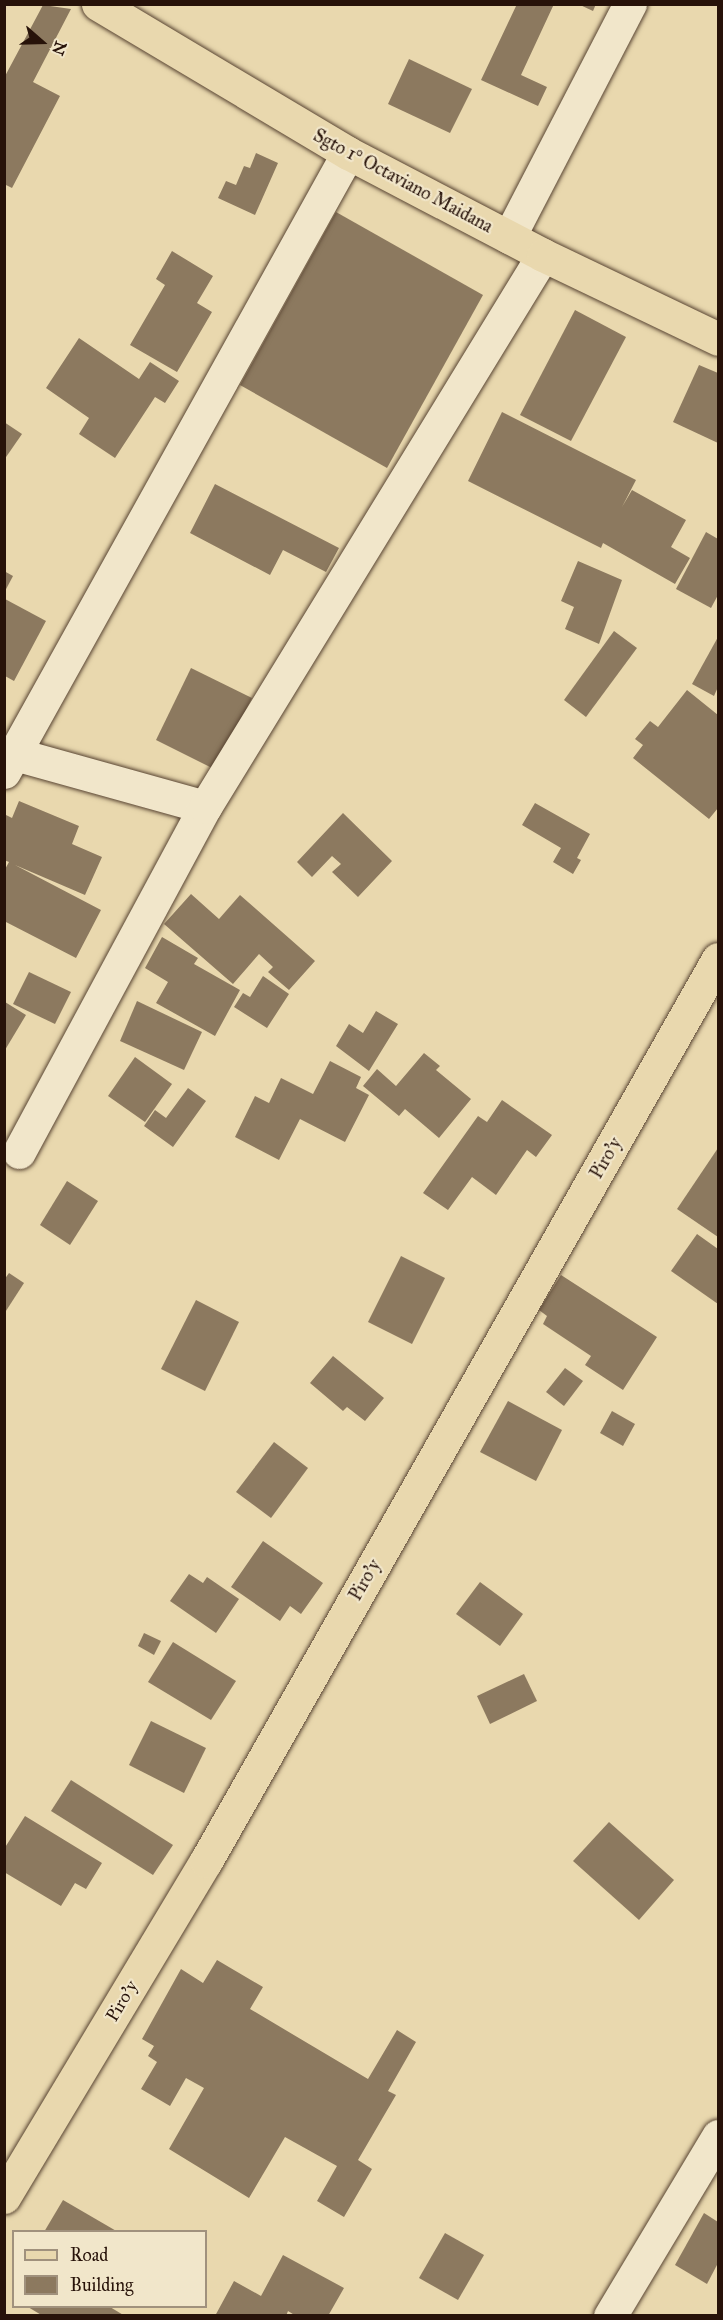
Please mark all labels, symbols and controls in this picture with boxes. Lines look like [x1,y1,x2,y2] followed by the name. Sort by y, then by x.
[12,12,72,72] north arrow
[48,39,71,58] text: N
[310,125,496,237] street label: Sgto 1° Octaviano Maidana
[586,1134,626,1182] street label: Piro'y
[345,1556,385,1604] street label: Piro'y
[101,1977,143,2025] street label: Piro'y
[12,2230,207,2308] legend
[70,2244,108,2266] text: Road
[70,2274,133,2296] text: Building

